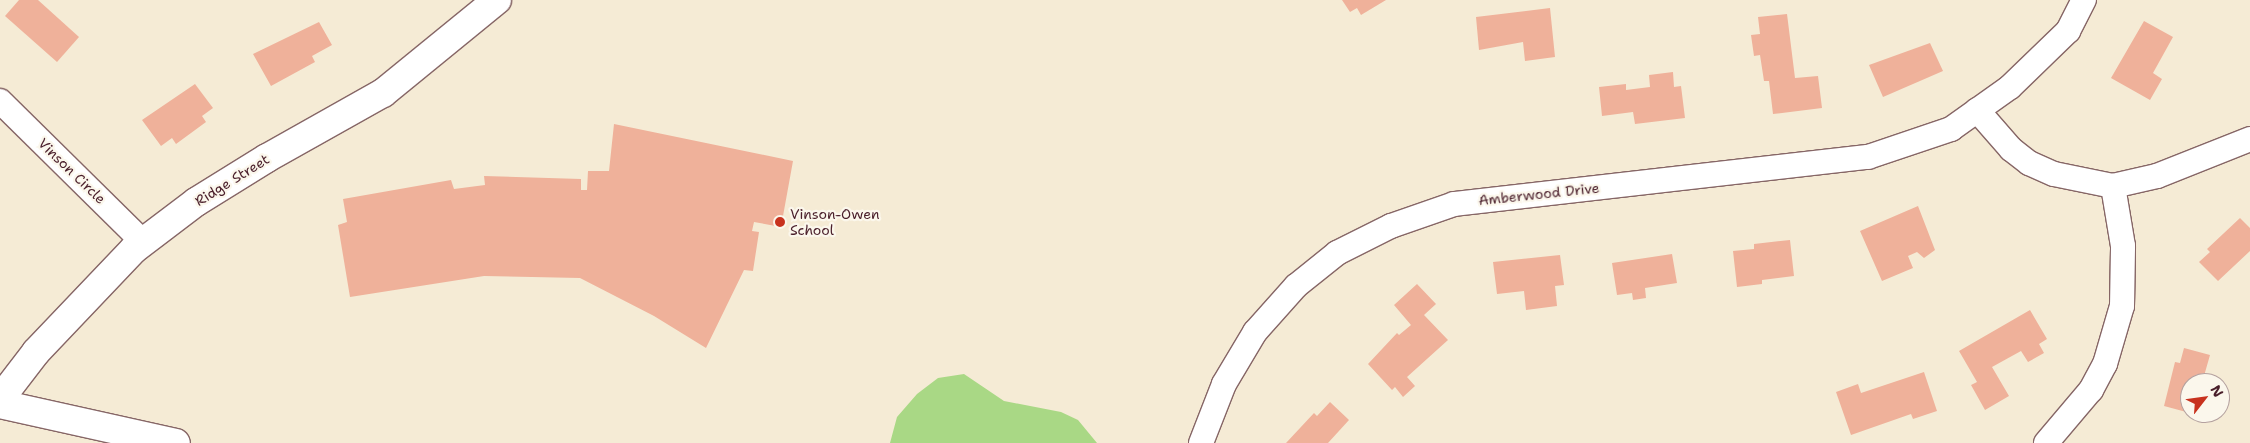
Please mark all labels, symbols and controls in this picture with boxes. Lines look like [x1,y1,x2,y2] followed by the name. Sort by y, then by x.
[35,135,109,207] street label: Vinson Circle
[192,150,272,210] street label: Ridge Street
[1478,179,1600,209] street label: Amberwood Drive
[790,206,880,238] place label: Vinson-Owen School
[774,216,786,228] marker: Vinson-Owen School
[2180,373,2230,423] north arrow
[2207,382,2228,400] text: N

